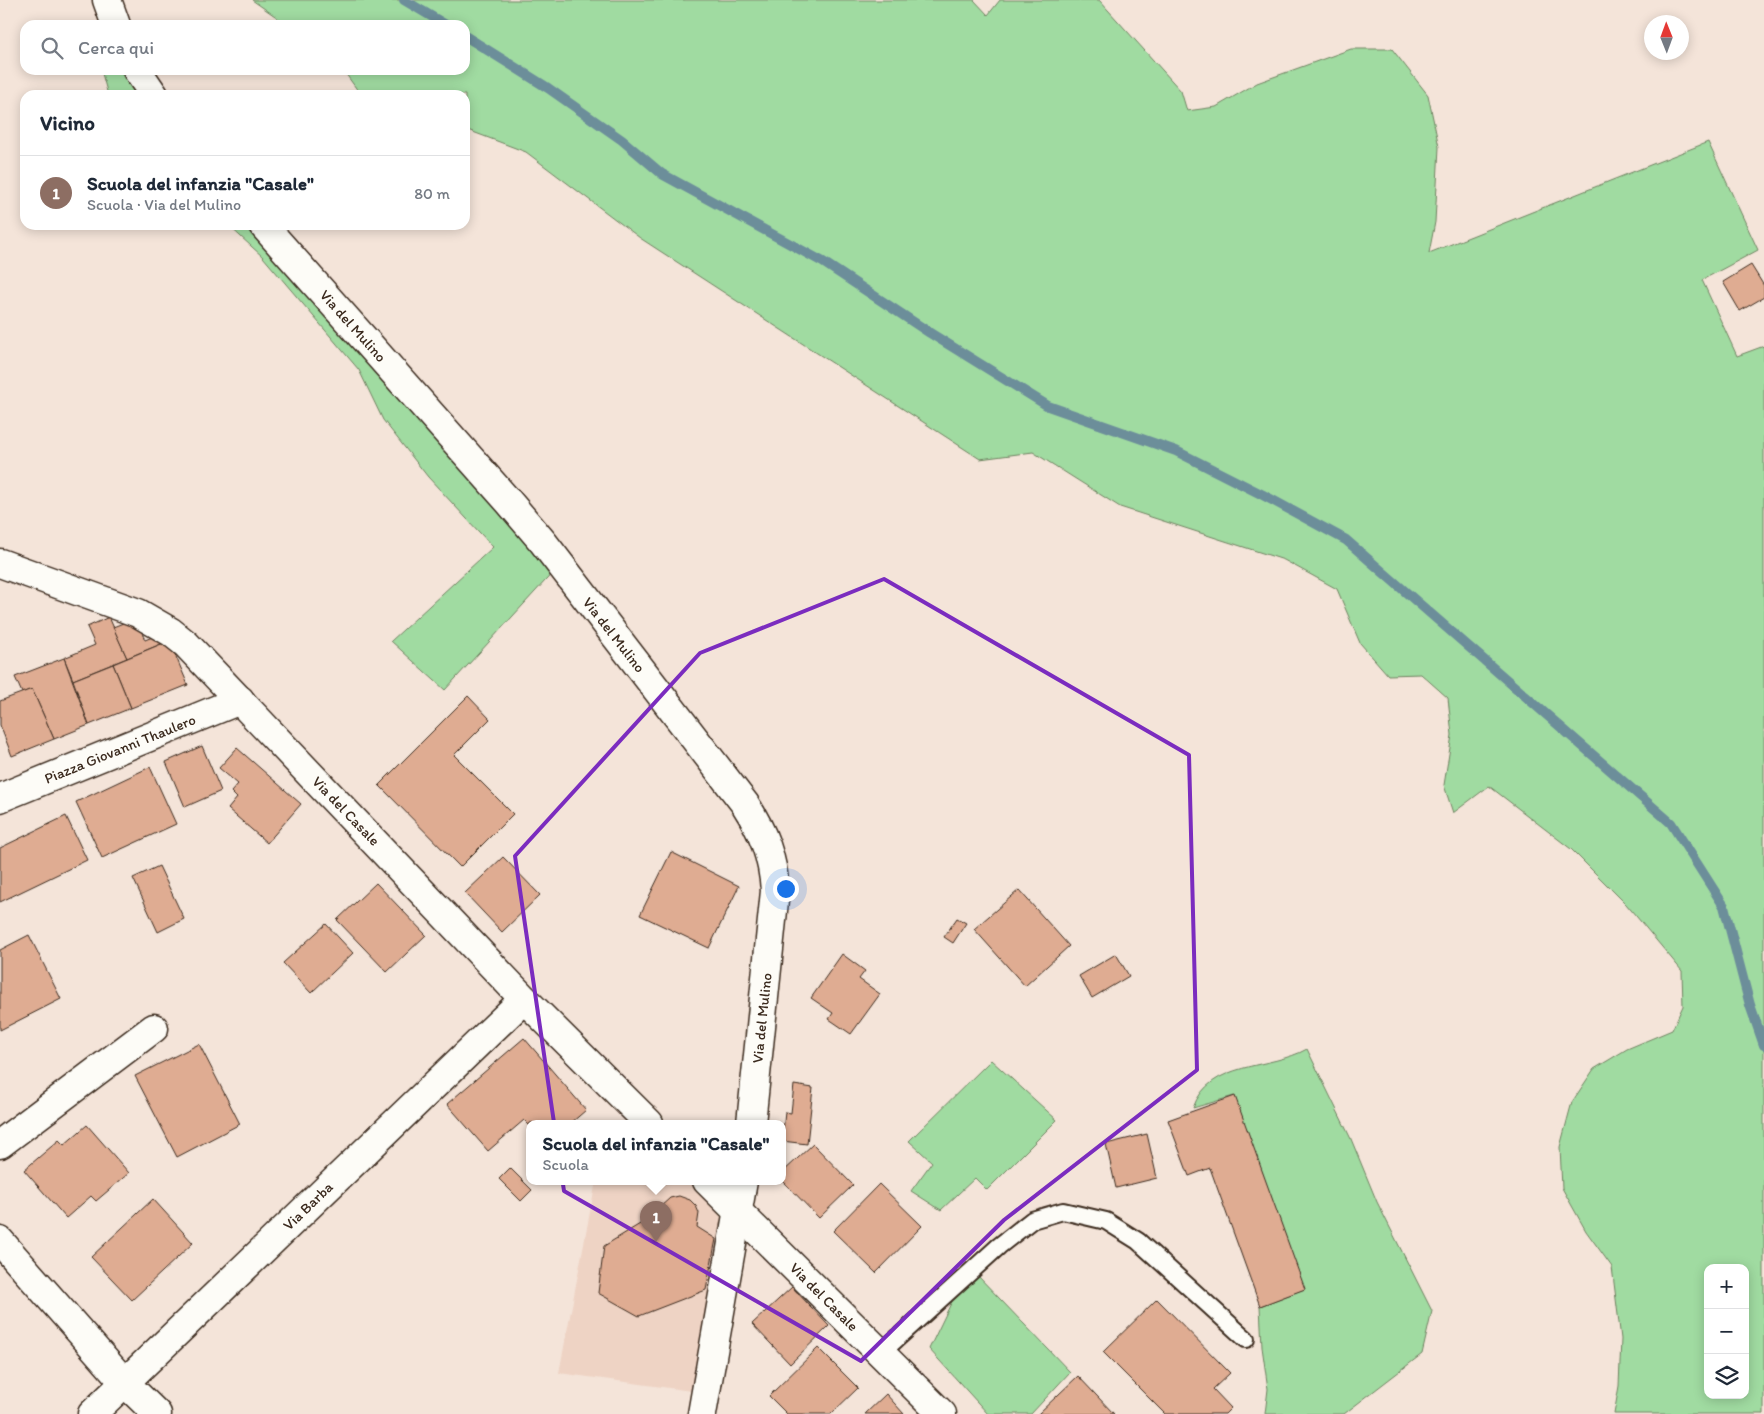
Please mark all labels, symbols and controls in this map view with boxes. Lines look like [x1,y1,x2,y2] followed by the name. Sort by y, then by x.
[1644,15,1689,60] north arrow
[20,20,470,75] search box
[38,34,66,62] icon: search
[78,36,154,59] text: Cerca qui
[40,110,95,135] text: Vicino
[87,172,314,195] text: Scuola del infanzia "Casale"
[52,184,60,203] text: 1
[414,184,450,203] text: 80 m
[87,195,241,214] text: Scuola · Via del Mulino
[316,286,390,366] street label: Via del Mulino
[579,594,649,676] street label: Via del Mulino
[42,710,198,788] street label: Piazza Giovanni Thaulero
[308,773,384,849] street label: Via del Casale
[773,876,799,902] your location
[748,972,776,1064] street label: Via del Mulino
[526,1120,786,1185] popup
[543,1132,769,1155] text: Scuola del infanzia "Casale"
[543,1155,589,1174] text: Scuola
[279,1178,337,1234] street label: Via Barba
[640,1201,672,1242] pin: 1
[786,1259,862,1335] street label: Via del Casale
[1704,1264,1749,1399] map controls
[1704,1264,1749,1309] button: +
[1704,1309,1749,1354] button: −
[1704,1354,1749,1399] button: layers

